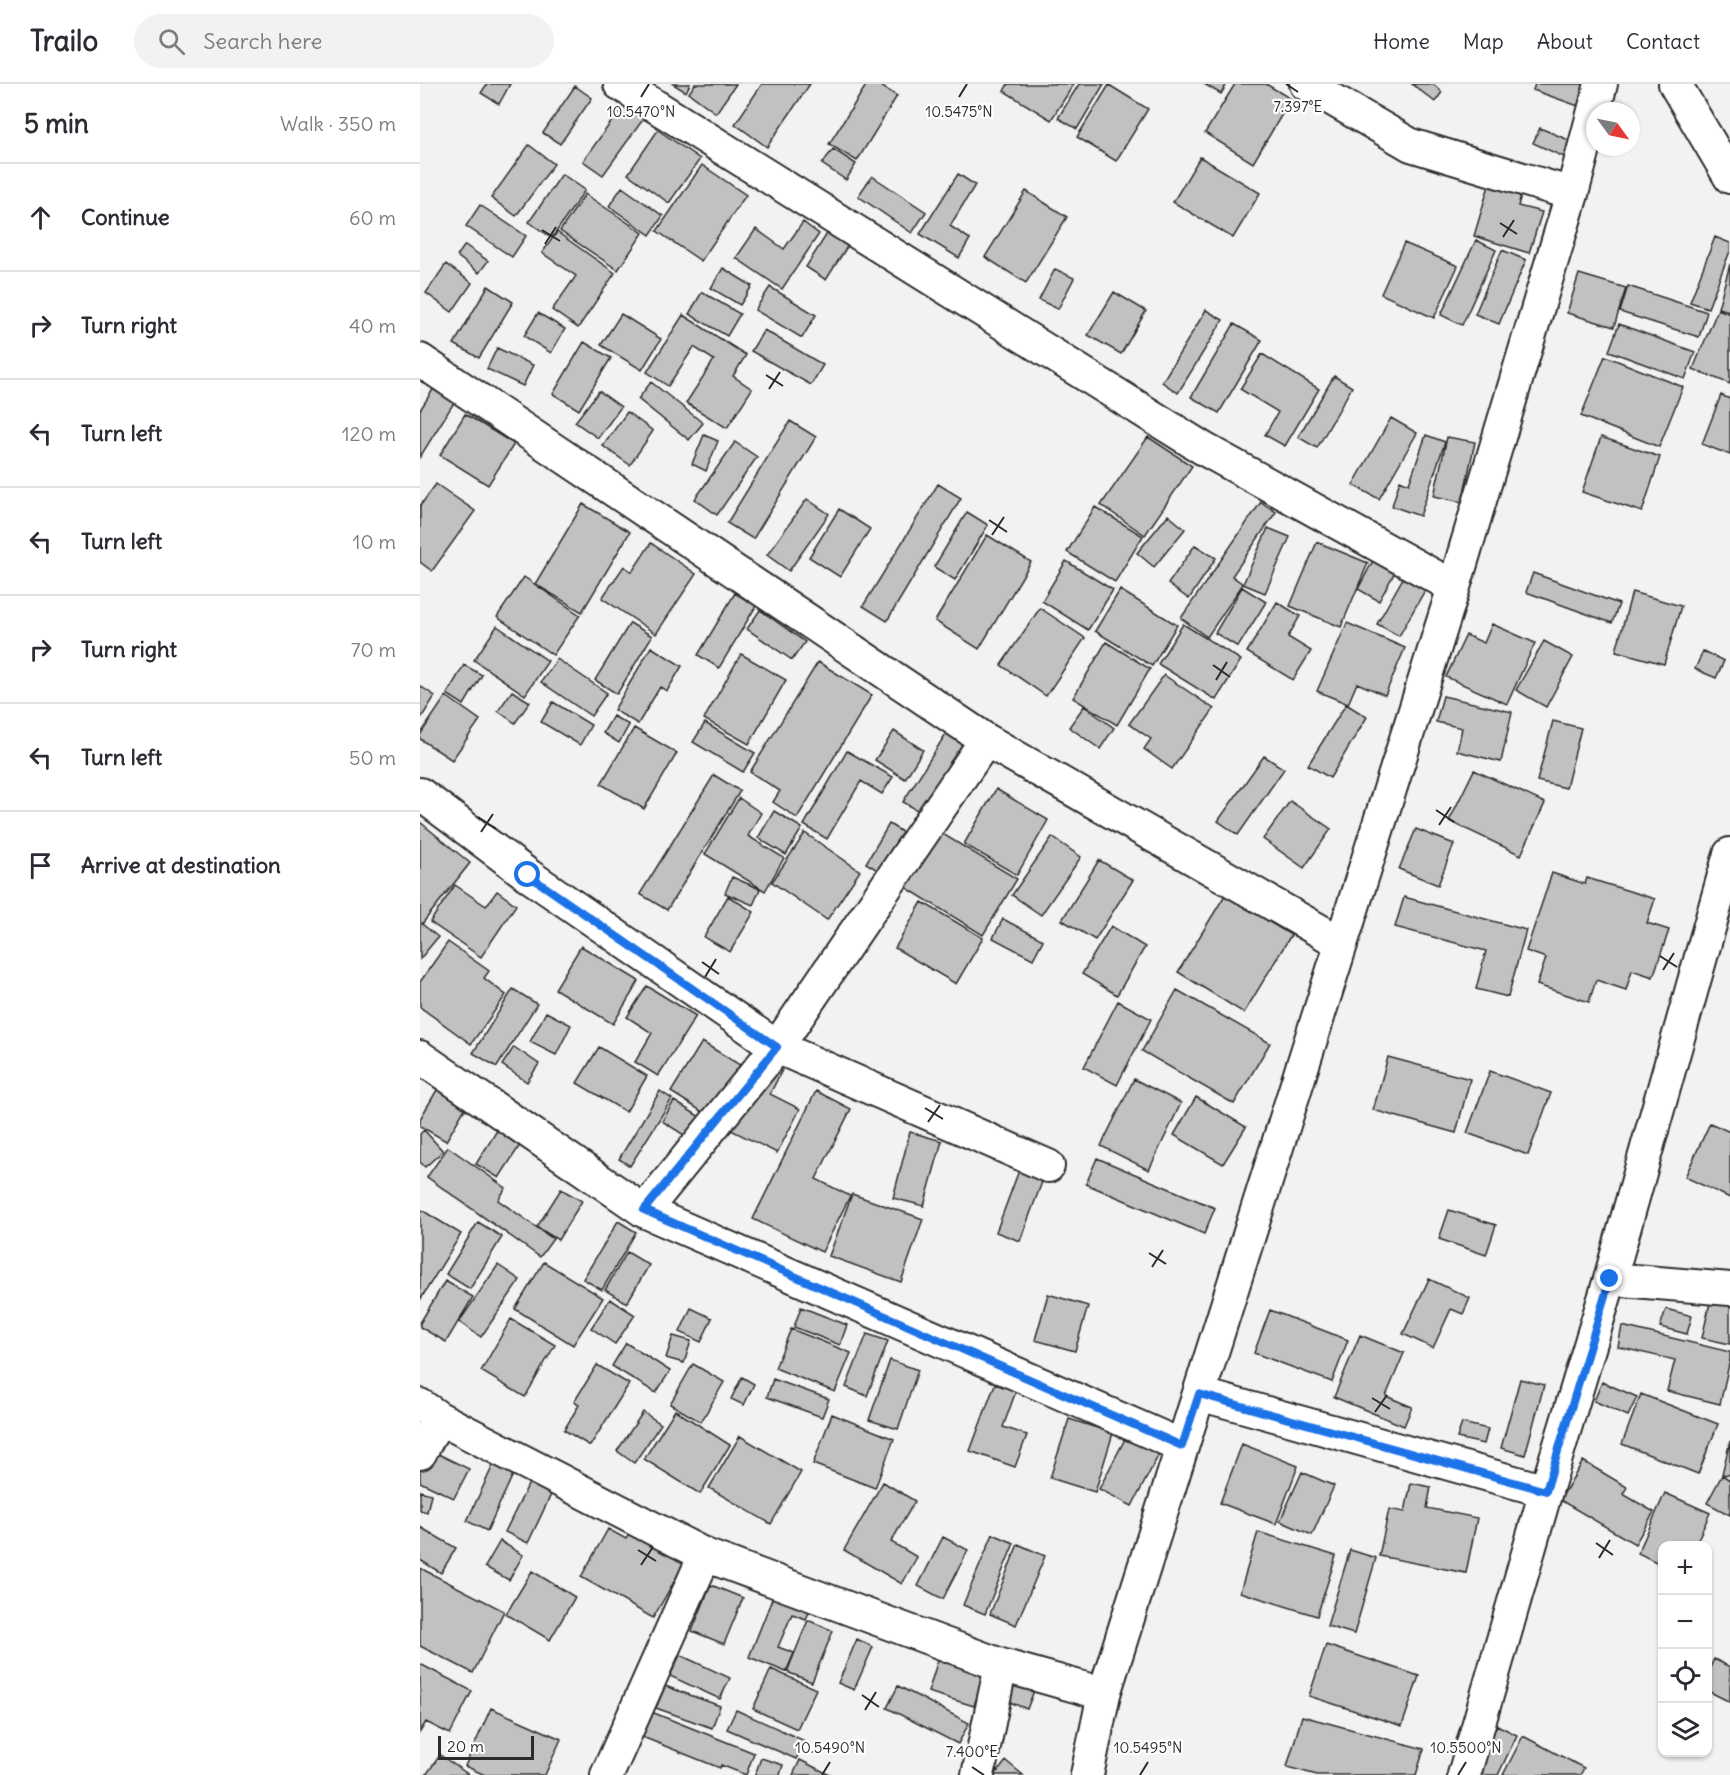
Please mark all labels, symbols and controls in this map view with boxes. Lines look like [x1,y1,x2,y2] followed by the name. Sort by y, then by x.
[134,14,554,68] search box
[30,23,98,59] text: Trailo
[155,25,188,58] icon: search
[203,27,322,55] text: Search here
[1373,28,1430,55] text: Home
[1463,28,1504,55] text: Map
[1537,28,1593,55] text: About
[1626,28,1700,55] text: Contact
[1274,97,1323,116] text: 7.397°E
[607,102,675,121] text: 10.5470°N
[925,102,993,121] text: 10.5475°N
[1586,102,1640,156] north arrow
[24,107,89,140] text: 5 min
[280,111,396,136] text: Walk · 350 m
[24,201,57,234] icon: ahead
[81,203,170,231] text: Continue
[349,205,396,230] text: 60 m
[24,309,57,342] icon: right
[81,311,177,339] text: Turn right
[349,313,396,338] text: 40 m
[24,417,57,450] icon: left
[81,419,162,447] text: Turn left
[342,421,396,446] text: 120 m
[24,525,57,558] icon: left
[81,527,162,555] text: Turn left
[353,529,396,554] text: 10 m
[24,633,57,666] icon: right
[81,635,177,663] text: Turn right
[351,637,396,662] text: 70 m
[24,741,57,774] icon: left
[81,743,162,771] text: Turn left
[349,745,396,770] text: 50 m
[24,849,57,882] icon: arrive
[81,851,281,879] text: Arrive at destination
[514,861,540,887] route start
[1596,1265,1622,1291] route end
[1658,1541,1712,1757] map controls
[1658,1541,1712,1595] button: +
[1658,1595,1712,1649] button: −
[1658,1649,1712,1703] button: locate
[1658,1703,1712,1757] button: layers
[438,1733,534,1760] scale bar
[447,1736,484,1756] text: 20 m
[795,1738,865,1757] text: 10.5490°N
[1114,1738,1182,1757] text: 10.5495°N
[1430,1738,1502,1757] text: 10.5500°N
[946,1742,998,1761] text: 7.400°E

